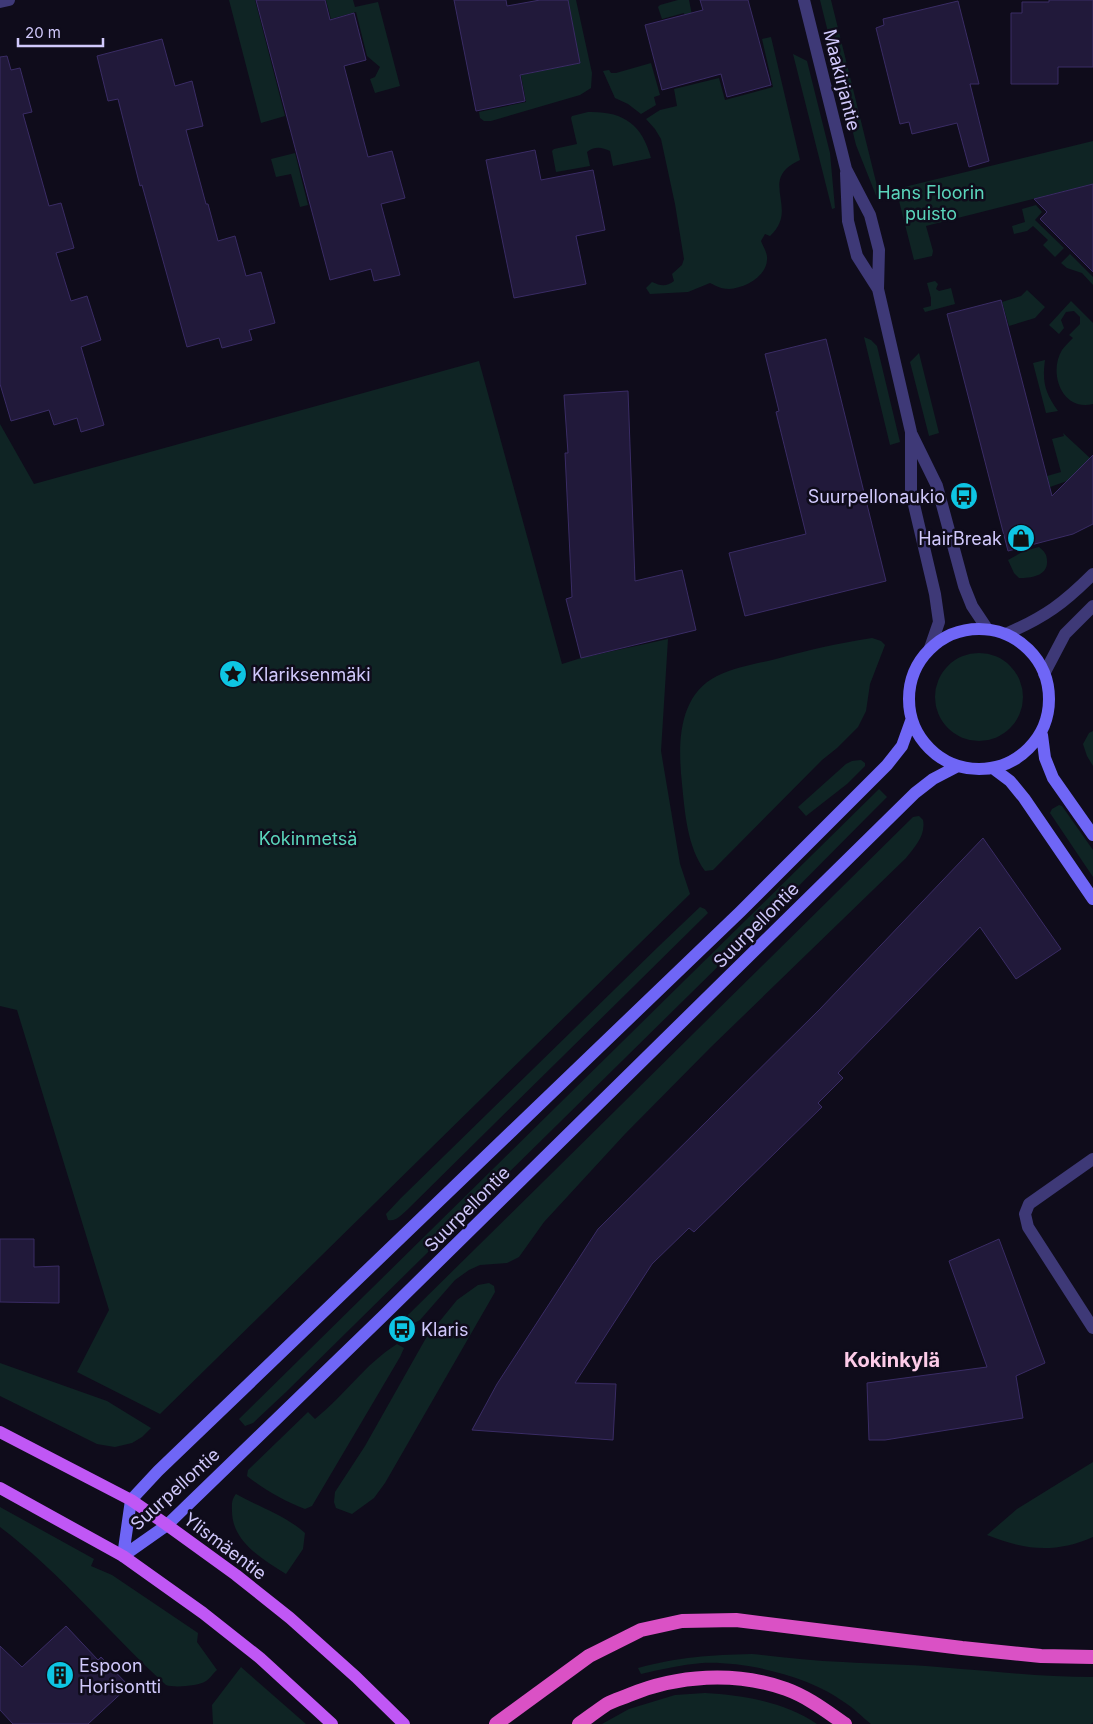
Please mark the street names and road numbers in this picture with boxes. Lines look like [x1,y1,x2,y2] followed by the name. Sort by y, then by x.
[819,27,865,133] street label: Maakirjantie
[709,878,803,972] street label: Suurpellontie
[420,1162,514,1256] street label: Suurpellontie
[126,1444,224,1534] street label: Suurpellontie
[179,1508,271,1584] street label: Ylismäentie

